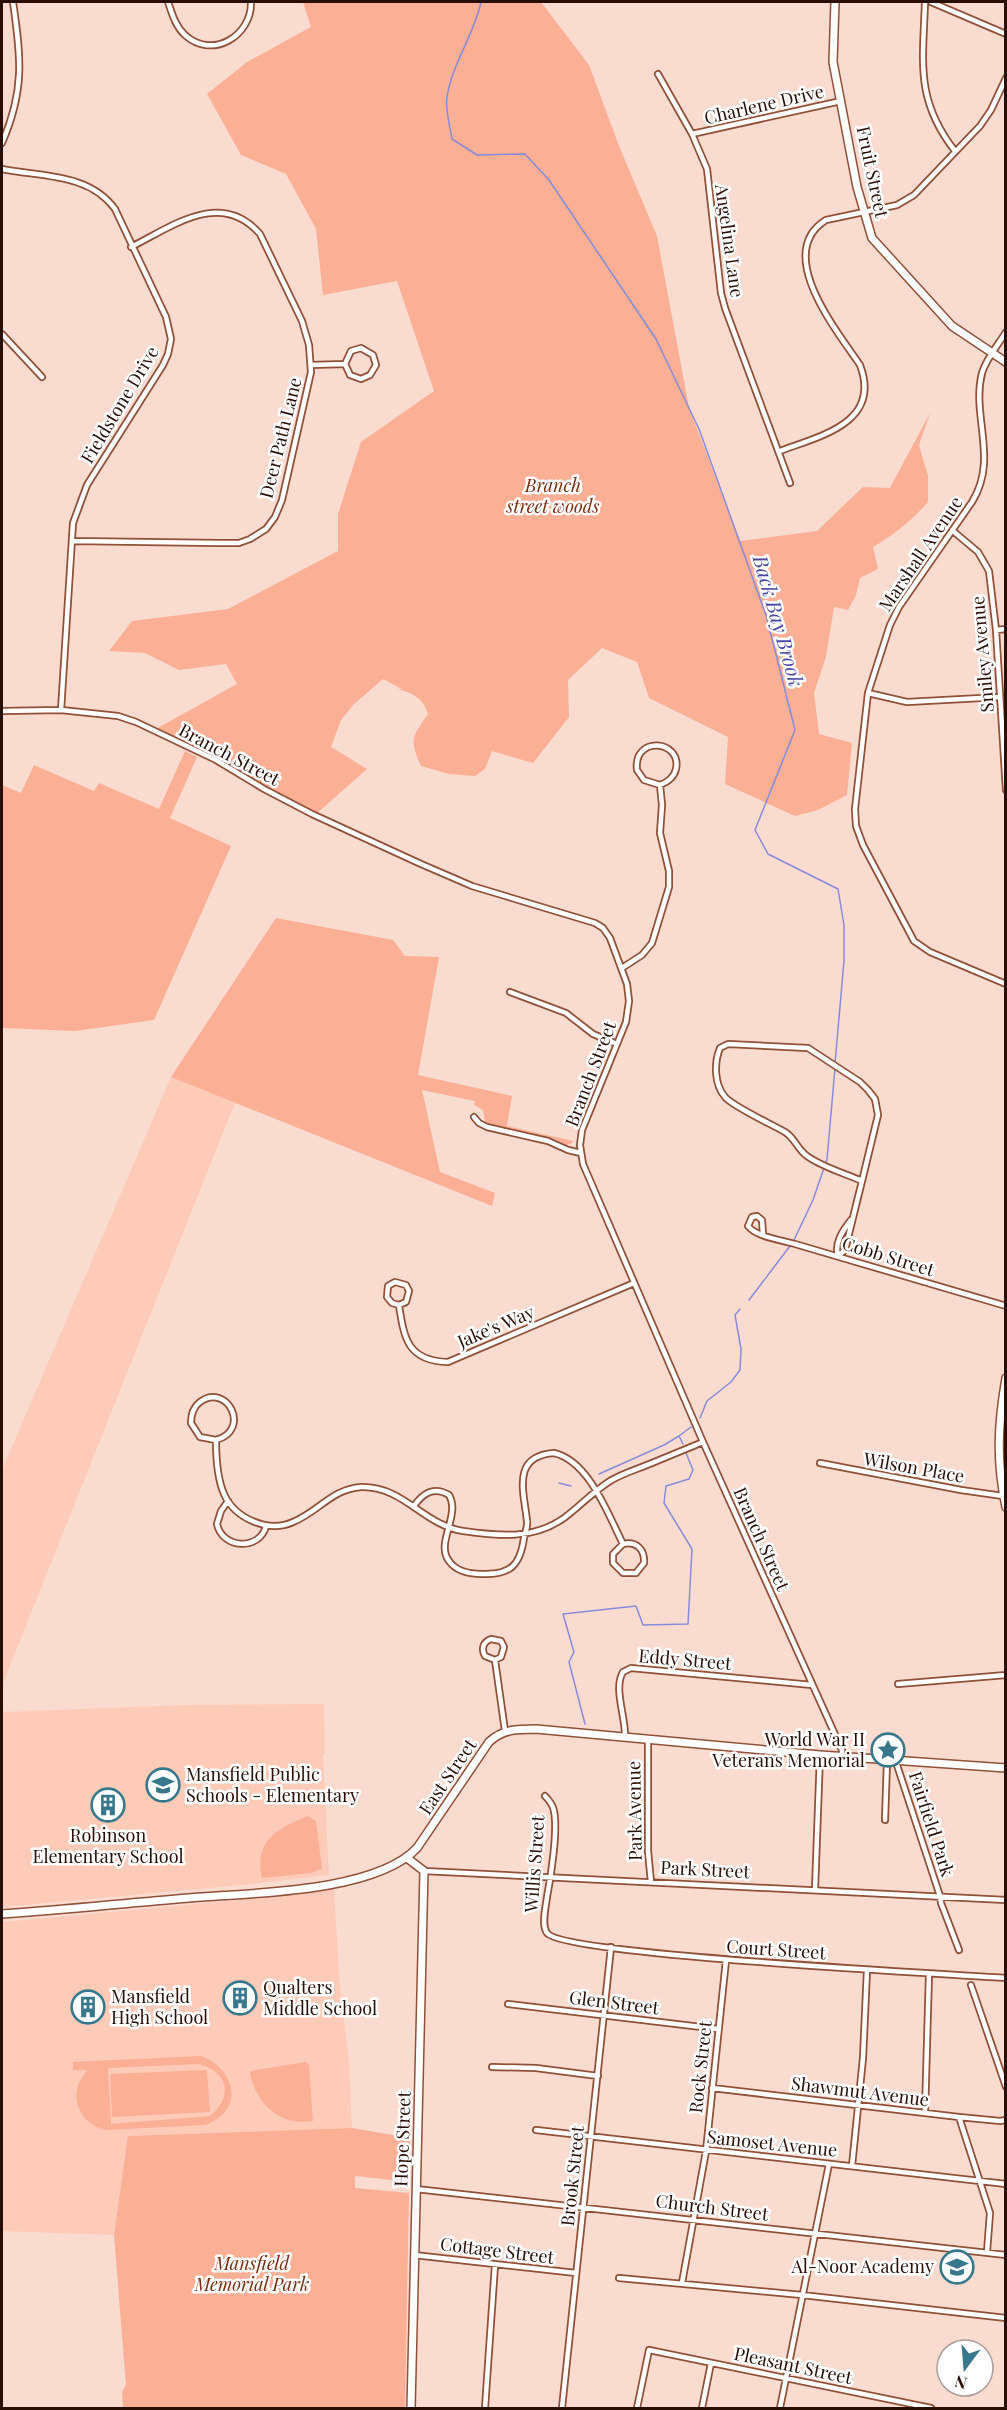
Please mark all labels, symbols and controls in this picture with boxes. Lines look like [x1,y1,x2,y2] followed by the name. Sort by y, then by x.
[702,79,826,129] street label: Charlene Drive
[852,124,894,220] street label: Fruit Street
[710,182,750,299] street label: Angelina Lane
[75,341,164,468] street label: Fieldstone Drive
[253,375,307,501] street label: Deer Path Lane
[506,473,600,518] park label: Branch street woods
[873,491,968,616] street label: Marshall Avenue
[748,551,811,689] water label: Back Bay Brook
[965,595,999,713] street label: Smiley Avenue
[175,717,285,791] street label: Branch Street
[559,1017,621,1130] street label: Branch Street
[839,1231,938,1282] street label: Cobb Street
[453,1299,538,1353] street label: Jake's Way
[861,1446,966,1488] street label: Wilson Place
[728,1483,796,1595] street label: Branch Street
[638,1643,733,1675] street label: Eddy Street
[711,1727,865,1772] place label: World War II Veterans Memorial
[870,1732,906,1768] place icon: World War II Veterans Memorial
[413,1733,482,1819] street label: East Street
[621,1761,647,1861] street label: Park Avenue
[186,1762,359,1807] place label: Mansfield Public Schools - Elementary
[145,1767,181,1803] school or university icon: Mansfield Public Schools - Elementary
[904,1768,960,1879] street label: Fairfield Park
[90,1787,126,1823] building icon: Robinson Elementary School
[519,1814,549,1914] street label: Willis Street
[32,1823,184,1868] place label: Robinson Elementary School
[660,1855,751,1883] street label: Park Street
[726,1934,827,1964] street label: Court Street
[263,1975,377,2020] place label: Qualters Middle School
[222,1980,258,2016] building icon: Qualters Middle School
[111,1984,208,2029] place label: Mansfield High School
[568,1985,661,2019] street label: Glen Street
[70,1989,106,2025] building icon: Mansfield High School
[683,2019,717,2114] street label: Rock Street
[790,2071,930,2111] street label: Shawmut Avenue
[388,2090,416,2187] street label: Hope Street
[555,2124,589,2227] street label: Brook Street
[706,2124,839,2162] street label: Samoset Avenue
[654,2188,770,2226] street label: Church Street
[439,2231,556,2269] street label: Cottage Street
[939,2249,975,2285] school or university icon: Al-Noor Academy
[194,2251,309,2296] park label: Mansfield Memorial Park
[790,2254,934,2278] place label: Al-Noor Academy
[935,2338,995,2398] north arrow
[732,2341,855,2389] street label: Pleasant Street
[952,2371,969,2395] text: N

